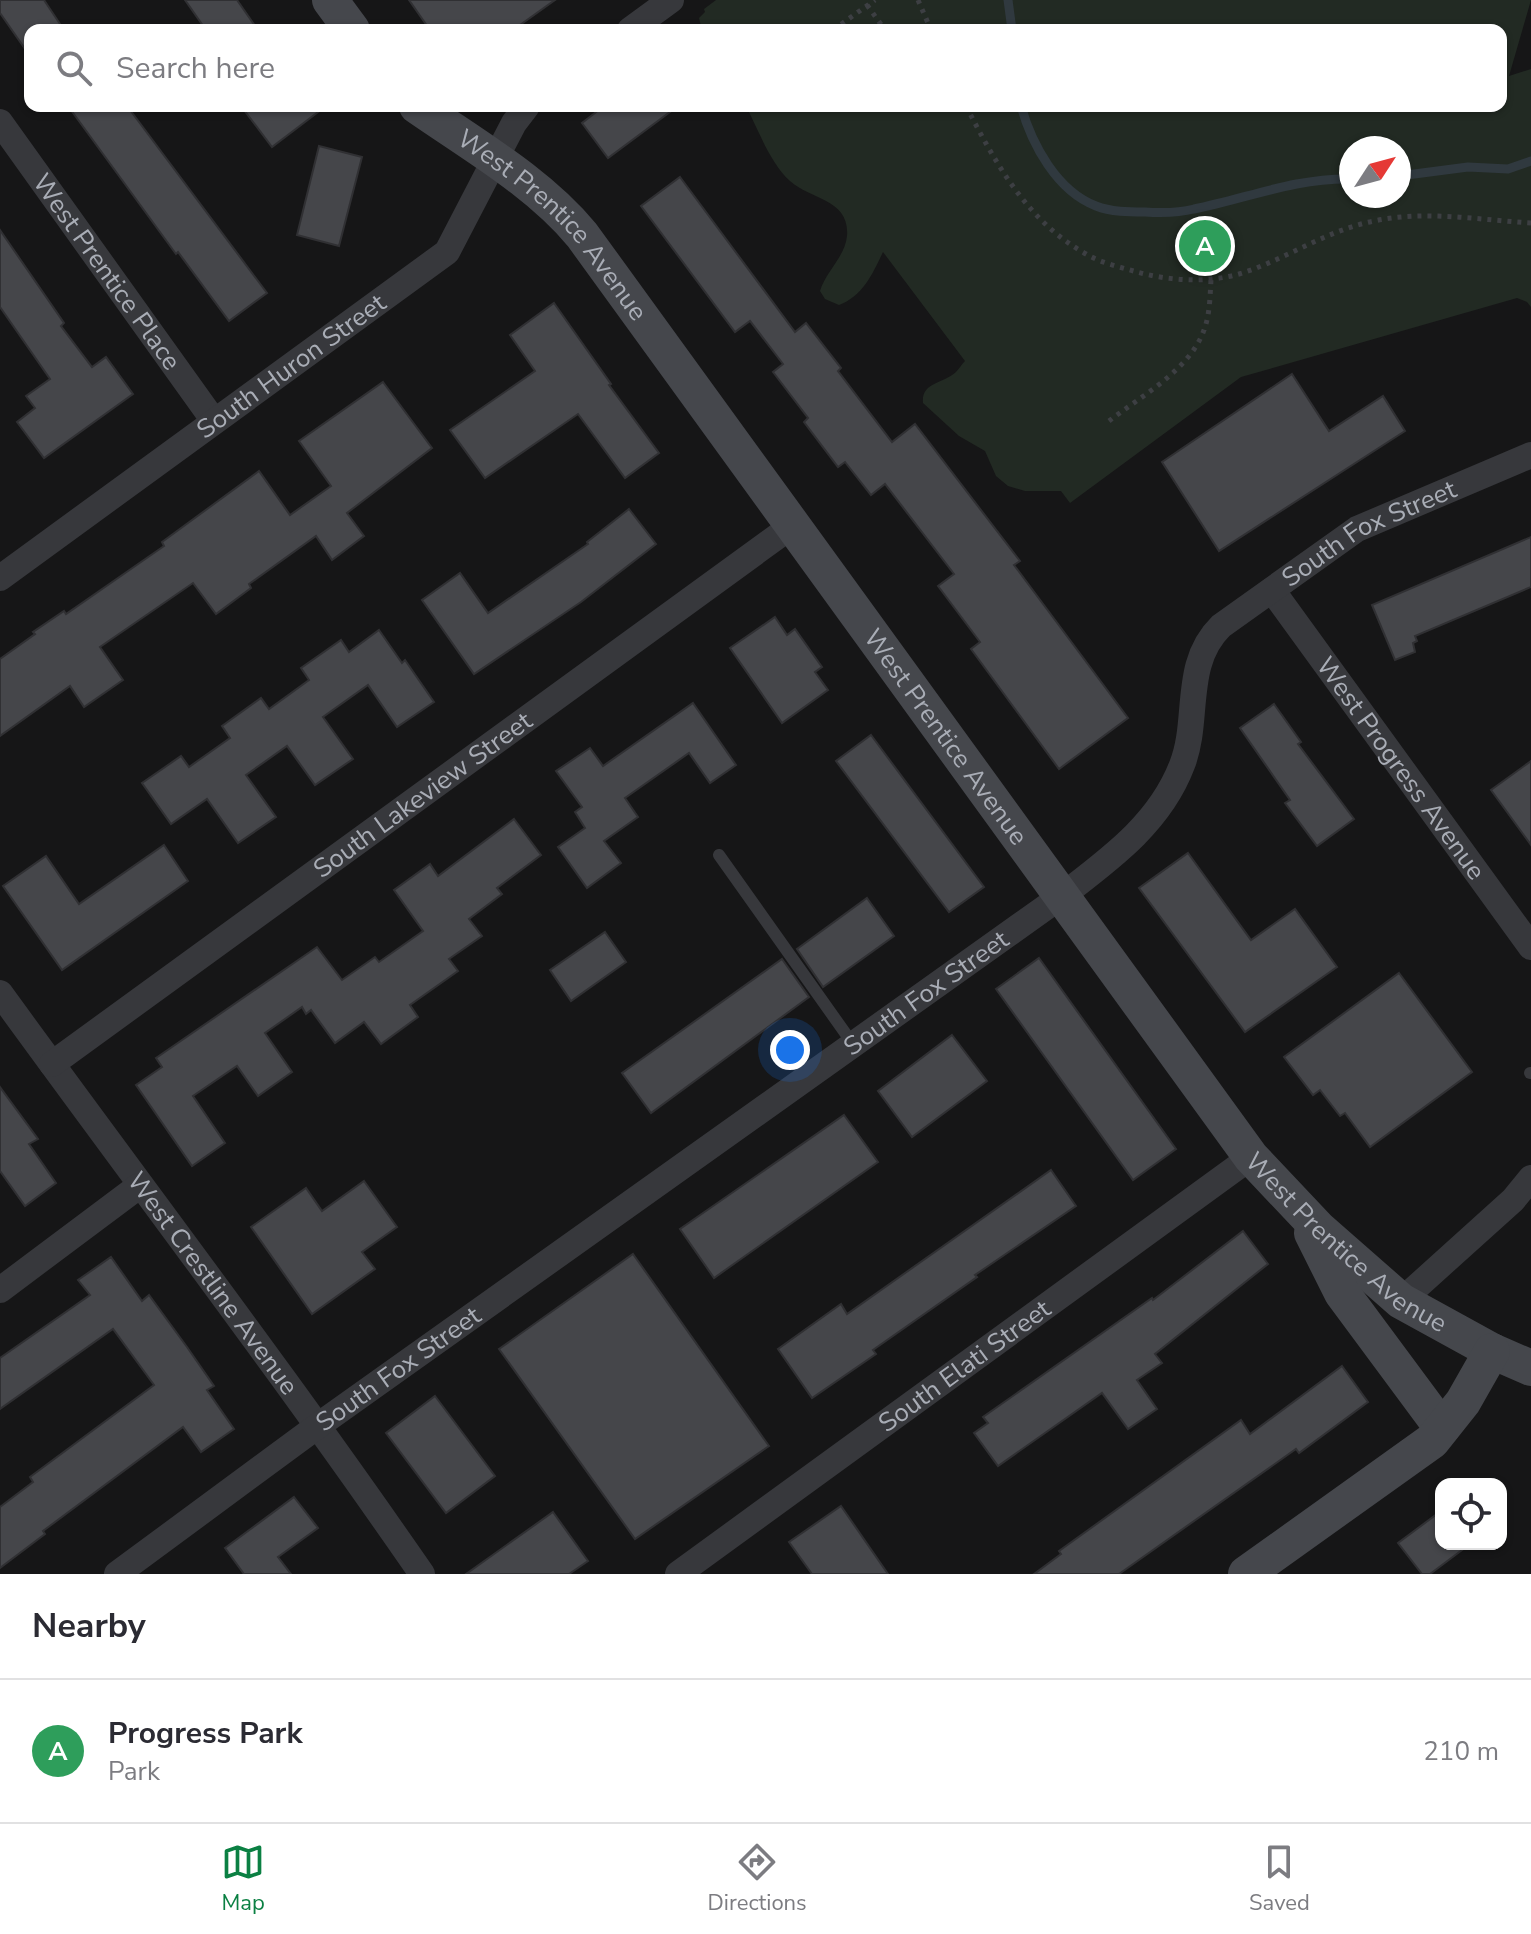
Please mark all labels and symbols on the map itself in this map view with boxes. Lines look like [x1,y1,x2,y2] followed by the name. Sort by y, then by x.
[450,121,655,328] street label: West Prentice Avenue
[1339,136,1411,208] north arrow
[24,167,189,377] street label: West Prentice Place
[1179,216,1231,276] pin: A
[189,285,394,447] street label: South Huron Street
[1275,472,1462,595] street label: South Fox Street
[855,622,1036,852] street label: West Prentice Avenue
[1308,650,1493,887] street label: West Progress Avenue
[306,703,540,886] street label: South Lakeview Street
[837,922,1016,1064] street label: South Fox Street
[770,1030,810,1070] your location
[1237,1145,1453,1341] street label: West Prentice Avenue
[119,1165,306,1402] street label: West Crestline Avenue
[871,1291,1058,1441] street label: South Elati Street
[309,1298,489,1440] street label: South Fox Street

